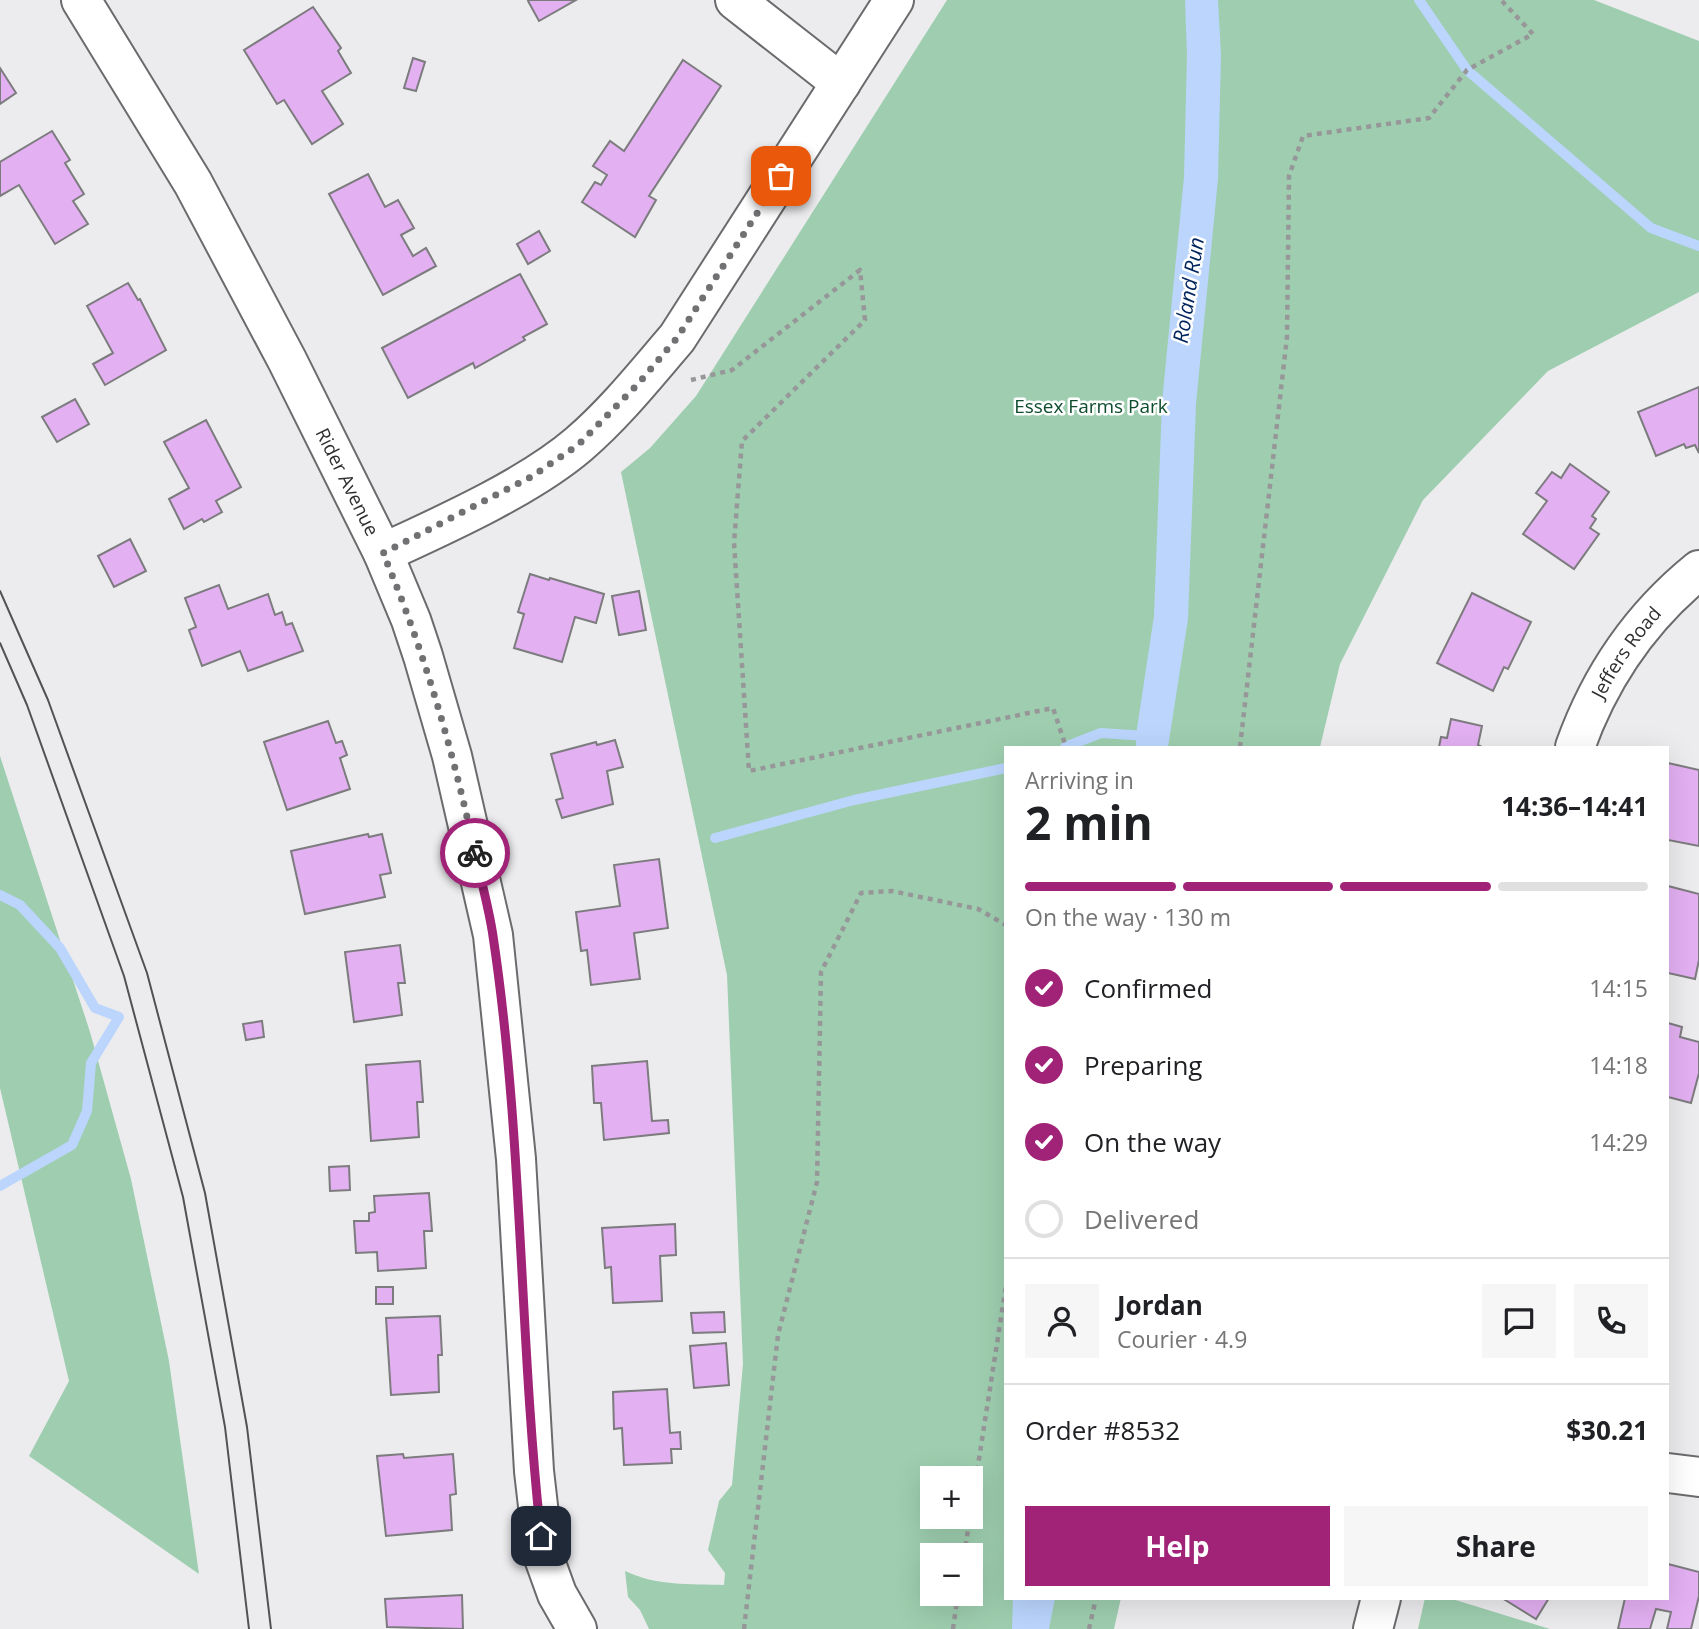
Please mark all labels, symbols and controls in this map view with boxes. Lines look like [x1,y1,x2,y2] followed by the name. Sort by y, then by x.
[751,146,811,206] pin
[762,157,800,195] icon: bag
[1166,235,1210,345] water label: Roland Run
[1014,393,1168,419] park label: Essex Farms Park
[310,423,385,540] street label: Rider Avenue
[1584,601,1667,704] street label: Jeffers Road
[1025,764,1134,796] text: Arriving in
[1501,788,1648,824] text: 14:36–14:41
[1025,791,1153,853] text: 2 min
[440,818,510,888] courier
[456,834,494,872] icon: bike
[1025,901,1231,933] text: On the way · 130 m
[1025,969,1063,1007] icon: check
[1084,970,1212,1006] text: Confirmed
[1589,972,1648,1004] text: 14:15
[1025,1046,1063,1084] icon: check
[1084,1047,1202,1083] text: Preparing
[1589,1049,1648,1081] text: 14:18
[1025,1123,1063,1161] icon: check
[1084,1124,1221,1160] text: On the way
[1589,1126,1648,1158] text: 14:29
[1084,1201,1199,1237] text: Delivered
[1025,1284,1099,1358] button: person
[1482,1284,1556,1358] button: chat
[1574,1284,1648,1358] button: phone
[1117,1287,1203,1323] text: Jordan
[1117,1323,1247,1355] text: Courier · 4.9
[1025,1412,1180,1448] text: Order #8532
[1566,1412,1648,1448] text: $30.21
[920,1466,983,1606] map controls
[920,1466,983,1529] button: +
[511,1506,571,1566] pin
[1025,1506,1330,1586] button: Help
[1344,1506,1648,1586] button: Share
[522,1517,560,1555] icon: home
[920,1543,983,1606] button: −

